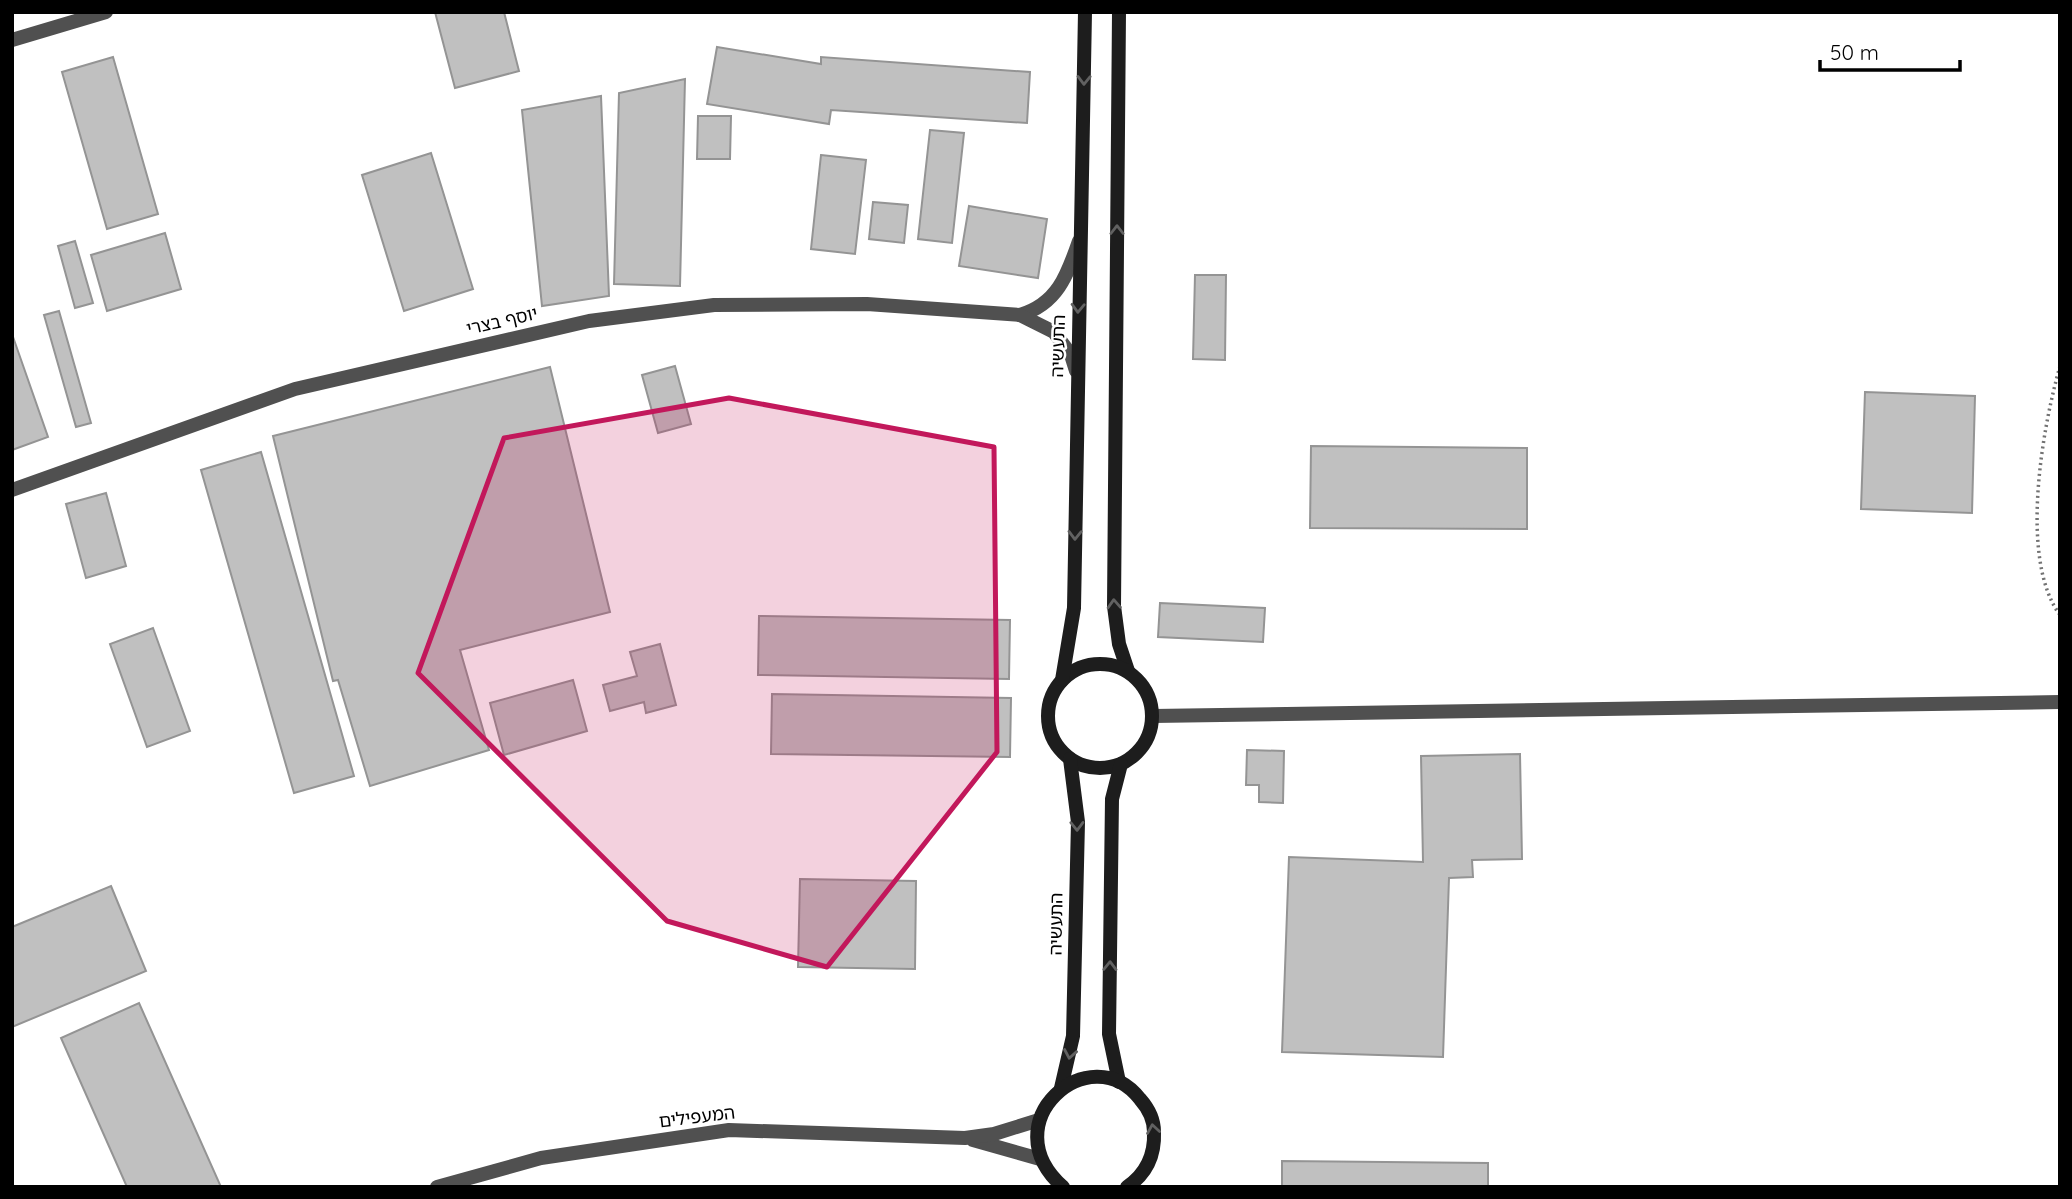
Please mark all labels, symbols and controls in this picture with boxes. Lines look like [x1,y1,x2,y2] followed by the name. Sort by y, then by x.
[1820,28,1960,72] scale bar
[1830,39,1879,65] text: 50 m
[1076,76,1092,86] one-way arrow
[1109,224,1125,235] one-way arrow
[464,301,540,340] street label: יוסף בצרי
[1071,303,1086,314] one-way arrow
[1045,314,1070,378] street label: התעשיה
[1067,530,1082,541] one-way arrow
[1107,599,1122,610] one-way arrow
[1069,822,1085,832] one-way arrow
[1043,892,1068,956] street label: התעשיה
[1102,960,1118,971] one-way arrow
[1064,1048,1079,1060] one-way arrow
[658,1100,736,1133] street label: המעפילים
[1146,1123,1161,1135] one-way arrow

